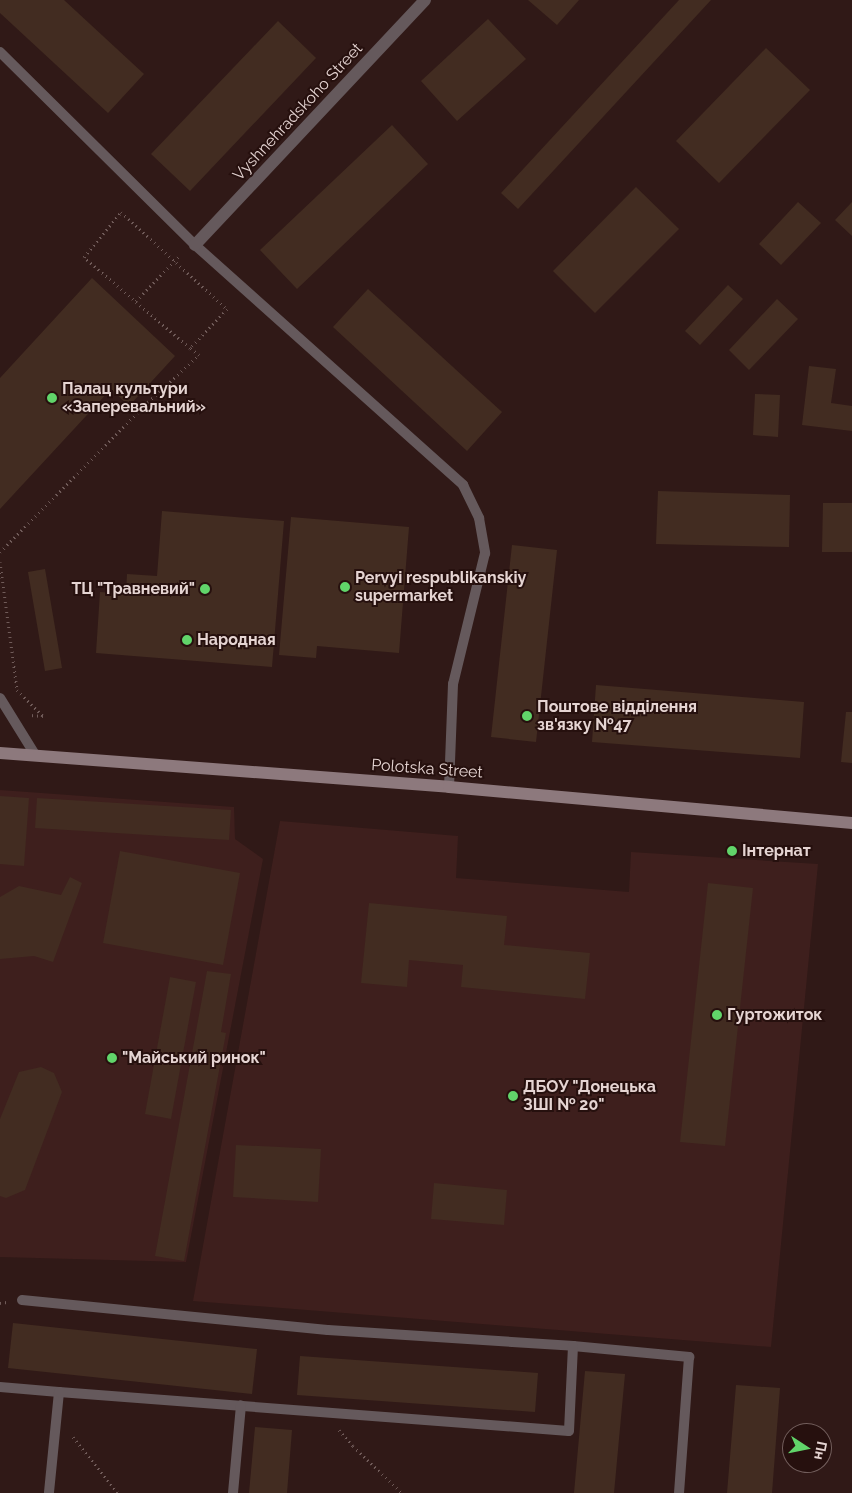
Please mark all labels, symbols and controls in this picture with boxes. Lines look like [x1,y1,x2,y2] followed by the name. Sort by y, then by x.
[229,39,367,185] street label: Vyshnehradskoho Street
[62,379,206,417] place label: Палац культури «Заперевальний»
[46,392,58,404] marker: Палац культури «Заперевальний»
[355,568,526,606] place label: Pervyi respublikanskiy supermarket
[71,579,195,599] place label: ТЦ "Травневий"
[339,581,351,593] marker: Pervyi respublikanskiy supermarket
[199,583,211,595] marker: ТЦ "Травневий"
[197,630,276,650] place label: Народная
[181,634,193,646] marker: Народная
[537,697,697,735] place label: Поштове відділення зв'язку №47
[521,710,533,722] marker: Поштове відділення зв'язку №47
[371,756,483,782] street label: Polotska Street
[742,841,811,861] place label: Інтернат
[726,845,738,857] marker: Інтернат
[727,1005,822,1025] place label: Гуртожиток
[711,1009,723,1021] marker: Гуртожиток
[122,1048,266,1068] place label: "Майський ринок"
[106,1052,118,1064] marker: "Майський ринок"
[523,1077,656,1115] place label: ДБОУ "Донецька ЗШІ № 20"
[507,1090,519,1102] marker: ДБОУ "Донецька ЗШІ № 20"
[782,1423,832,1473] north arrow
[811,1440,830,1461] text: Пн

